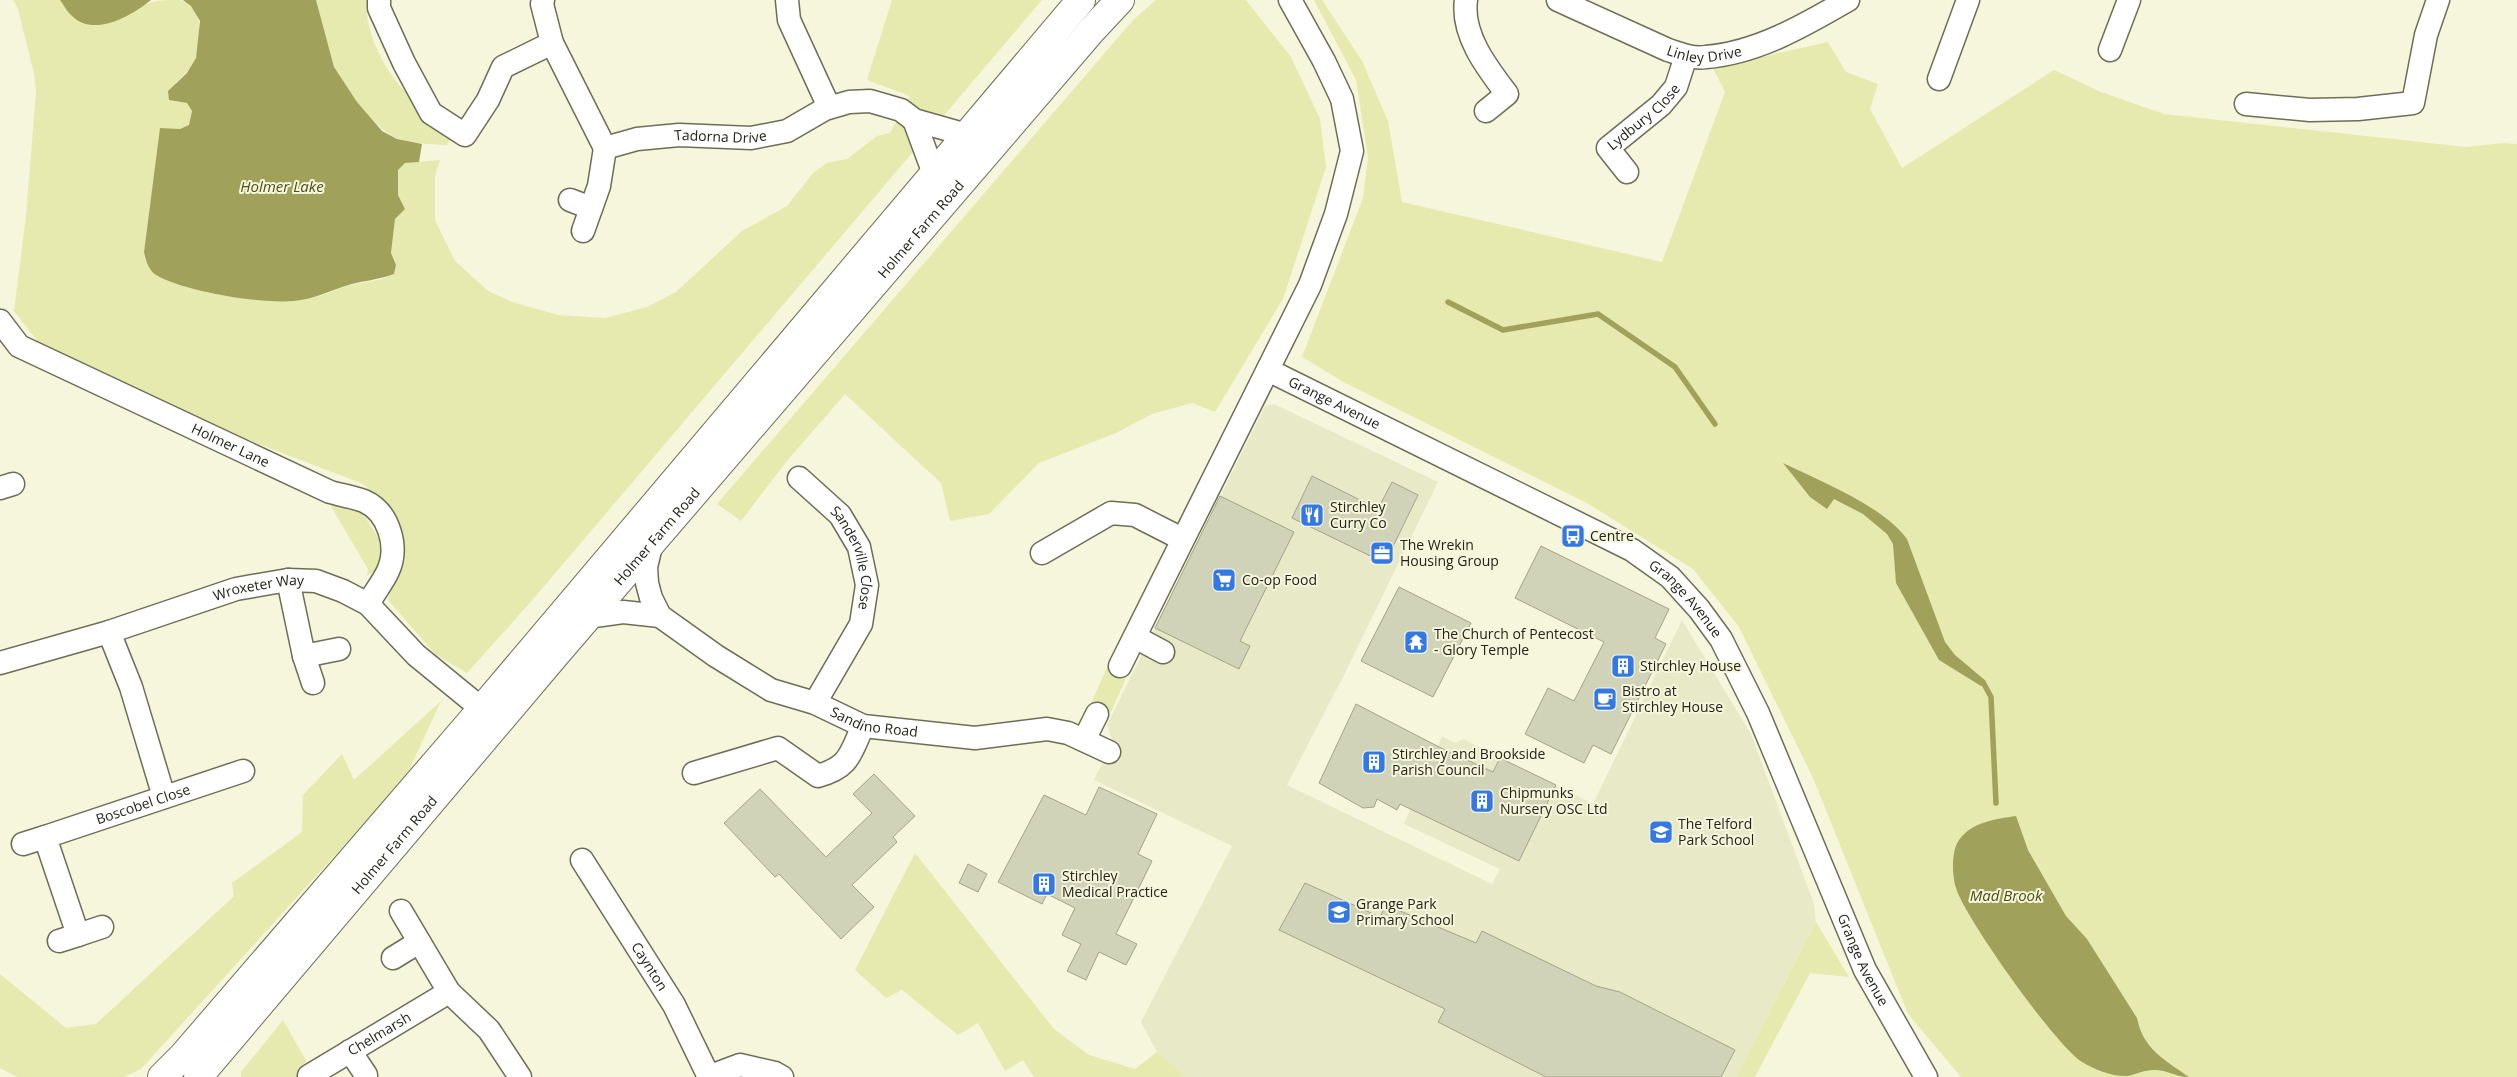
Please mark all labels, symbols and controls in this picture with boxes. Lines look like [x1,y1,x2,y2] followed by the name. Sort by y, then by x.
[1664,40,1744,67] street label: Linley Drive
[1603,79,1684,154] street label: Lydbury Close
[673,125,768,147] street label: Tadorna Drive
[240,176,324,196] water label: Holmer Lake
[873,176,968,282] street label: Holmer Farm Road
[1285,372,1384,433] street label: Grange Avenue
[189,418,273,471] street label: Holmer Lane
[609,483,704,589] street label: Holmer Farm Road
[1330,497,1387,532] place label: Stirchley Curry Co
[827,501,877,611] street label: Sanderville Close
[1299,502,1325,528] restaurant icon: Stirchley Curry Co
[1560,523,1586,549] bus stop icon: Centre
[1590,526,1634,545] place label: Centre
[1400,535,1499,570] place label: The Wrekin Housing Group
[1369,540,1395,566] office icon: The Wrekin Housing Group
[1645,555,1727,641] street label: Grange Avenue
[1211,567,1237,593] supermarket icon: Co-op Food
[210,570,305,605] street label: Wroxeter Way
[1242,570,1317,589] place label: Co-op Food
[1434,624,1594,659] place label: The Church of Pentecost - Glory Temple
[1403,629,1429,655] temple icon: The Church of Pentecost - Glory Temple
[1610,653,1636,679] building icon: Stirchley House
[1640,656,1741,675] place label: Stirchley House
[1622,681,1723,716] place label: Bistro at Stirchley House
[1592,686,1618,712] cafe icon: Bistro at Stirchley House
[827,702,919,741] street label: Sandino Road
[1392,744,1546,779] place label: Stirchley and Brookside Parish Council
[1361,749,1387,775] building icon: Stirchley and Brookside Parish Council
[93,779,193,828] street label: Boscobel Close
[1500,783,1608,818] place label: Chipmunks Nursery OSC Ltd
[1469,788,1495,814] building icon: Chipmunks Nursery OSC Ltd
[347,791,441,898] street label: Holmer Farm Road
[1678,814,1754,849] place label: The Telford Park School
[1648,819,1674,845] school or university icon: The Telford Park School
[1062,866,1168,901] place label: Stirchley Medical Practice
[1031,871,1057,897] building icon: Stirchley Medical Practice
[1970,885,2043,905] water label: Mad Brook
[1356,894,1454,929] place label: Grange Park Primary School
[1326,899,1352,925] school or university icon: Grange Park Primary School
[1834,910,1894,1009] street label: Grange Avenue
[627,938,672,994] street label: Caynton
[344,1007,414,1060] street label: Chelmarsh

